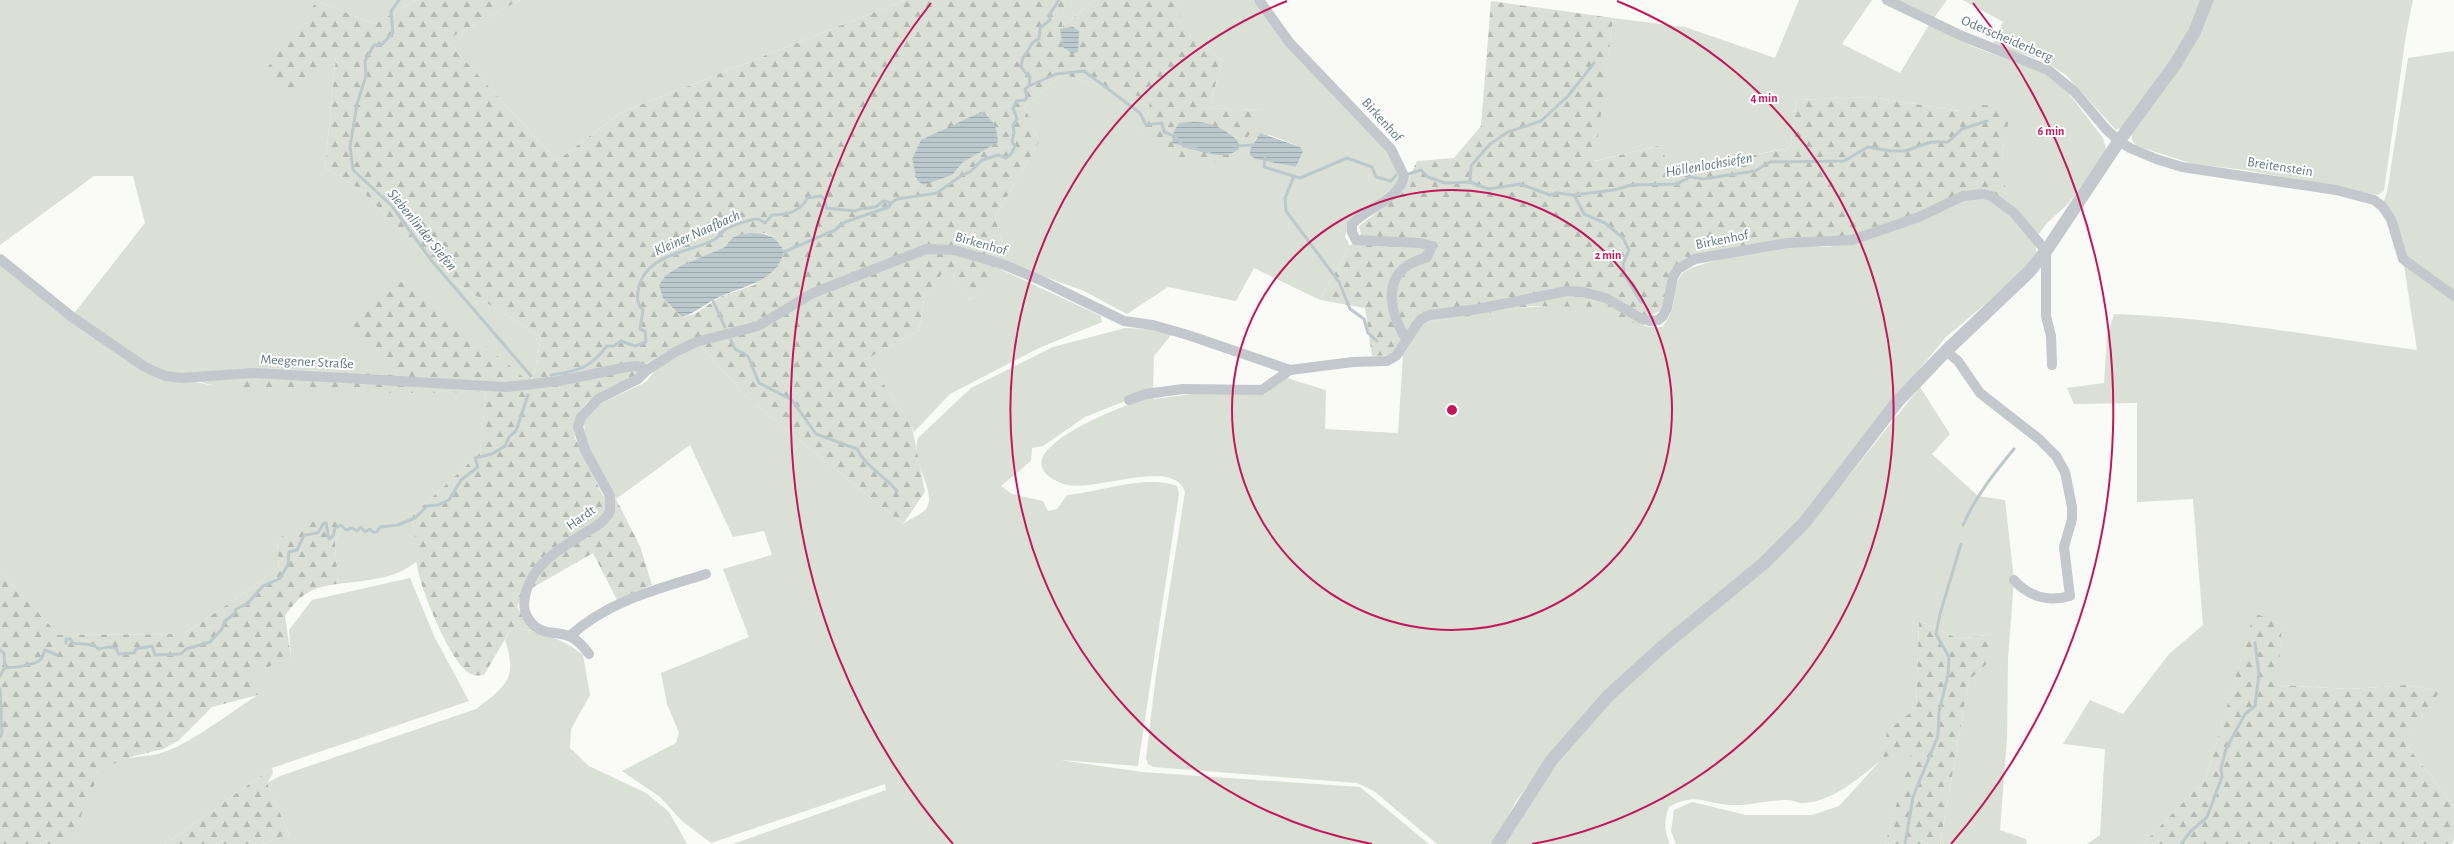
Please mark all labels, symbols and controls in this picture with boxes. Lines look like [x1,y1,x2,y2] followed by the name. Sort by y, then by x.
[1959,13,2055,65] street label: Oderscheiderberg
[1750,92,1778,104] text: 4 min
[1359,95,1406,145] street label: Birkenhof
[2038,125,2064,137] text: 6 min
[1664,150,1754,180] water label: Höllenlochsiefen
[2246,155,2314,179] street label: Breitenstein
[384,186,460,274] water label: Siebenlinder Siefen
[652,207,742,259] water label: Kleiner Naafbach
[1694,228,1750,252] street label: Birkenhof
[953,230,1009,258] street label: Birkenhof
[1595,249,1621,261] text: 2 min
[260,353,354,371] street label: Meegener Straße
[1445,403,1459,417] centre of rings
[564,503,598,533] street label: Hardt

